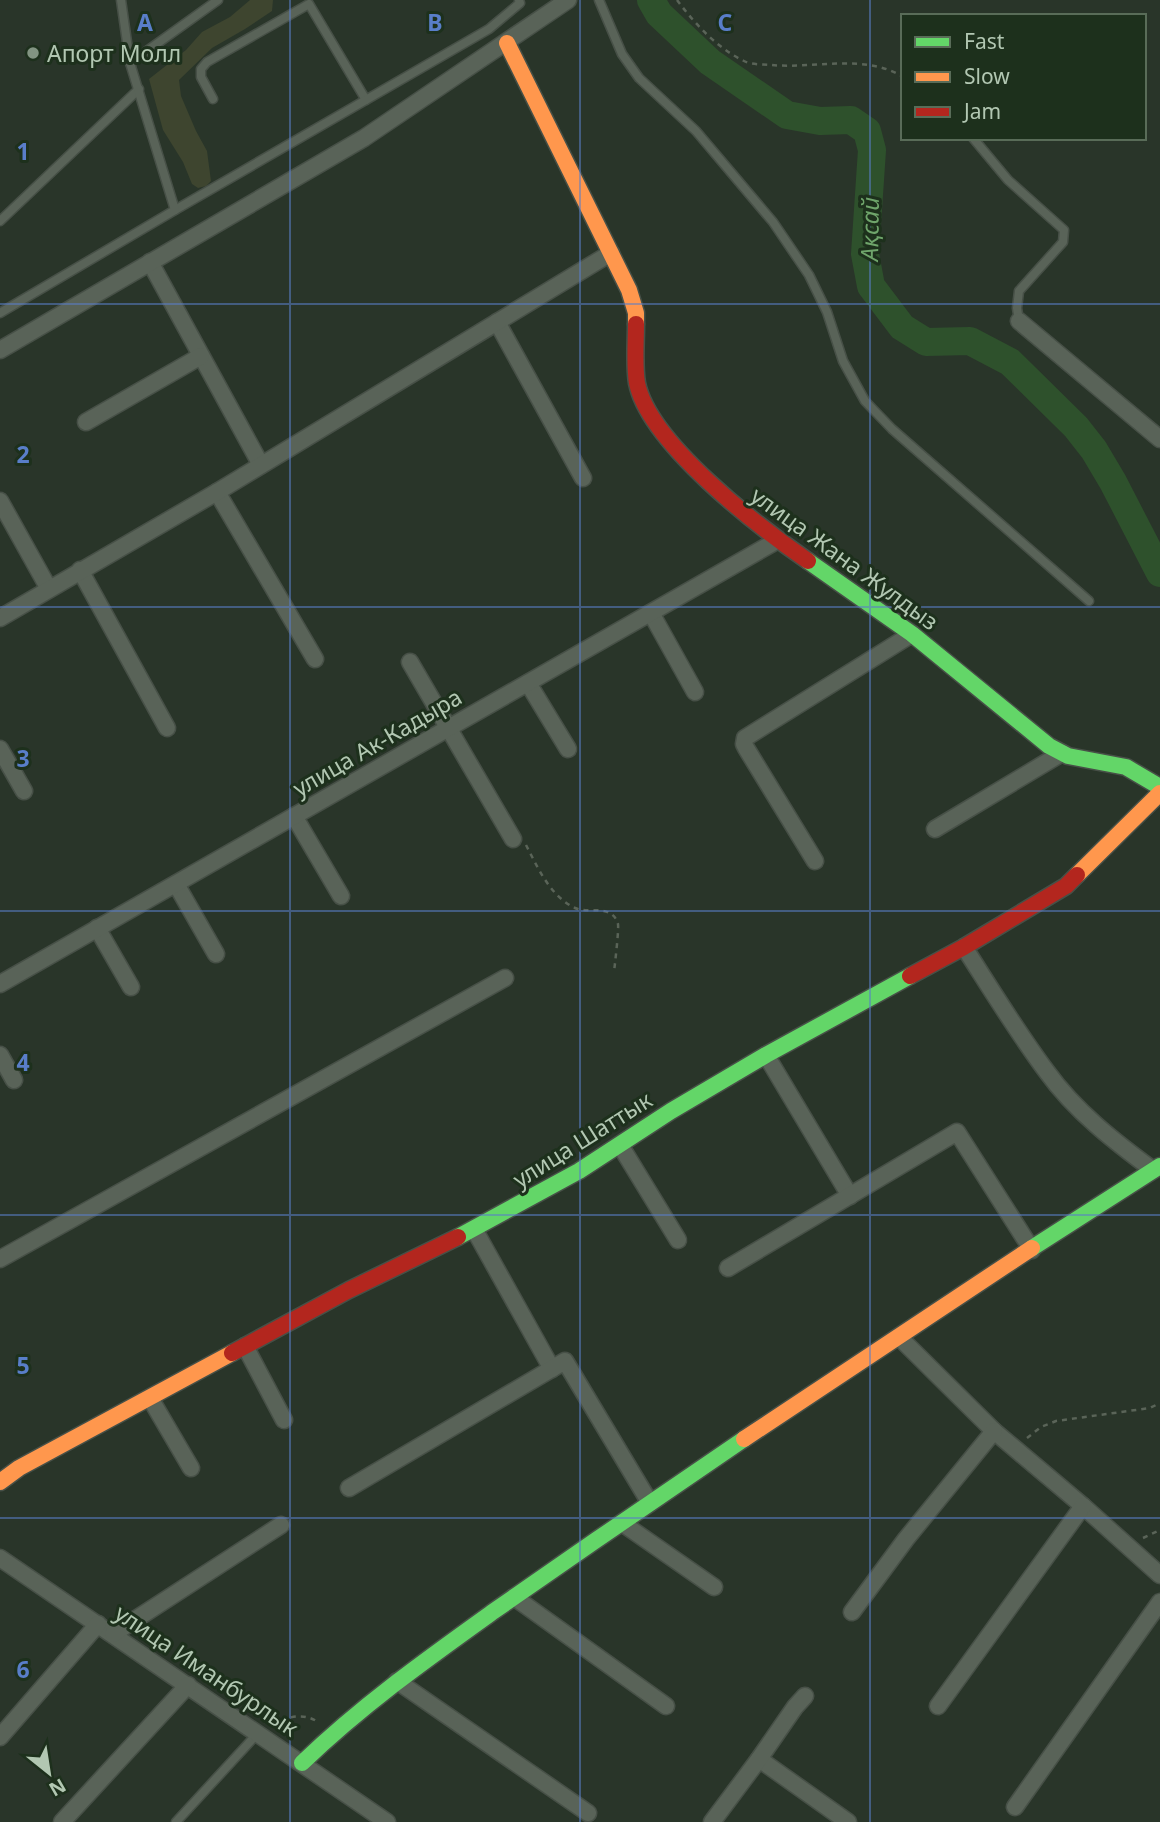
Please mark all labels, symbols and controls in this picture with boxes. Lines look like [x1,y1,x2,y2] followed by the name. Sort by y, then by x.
[137,6,153,38] text: A
[427,6,443,38] text: B
[718,6,733,38] text: C
[901,14,1146,140] legend
[964,27,1005,55] text: Fast
[47,37,181,69] place label: Апорт Молл
[25,45,41,61] marker: Апорт Молл
[964,62,1010,90] text: Slow
[962,97,1001,125] text: Jam
[16,135,30,167] text: 1
[852,196,886,263] water label: Ақсай
[16,438,30,470] text: 2
[745,479,945,637] street label: улица Жана Жулдыз
[287,681,467,803] street label: улица Ак-Кадыра
[16,742,30,774] text: 3
[16,1046,30,1078] text: 4
[506,1083,658,1195] street label: улица Шаттык
[16,1349,30,1381] text: 5
[109,1597,306,1744] street label: улица Иманбурлык
[16,1653,30,1685] text: 6
[14,1738,84,1808] north arrow
[44,1773,71,1803] text: N

